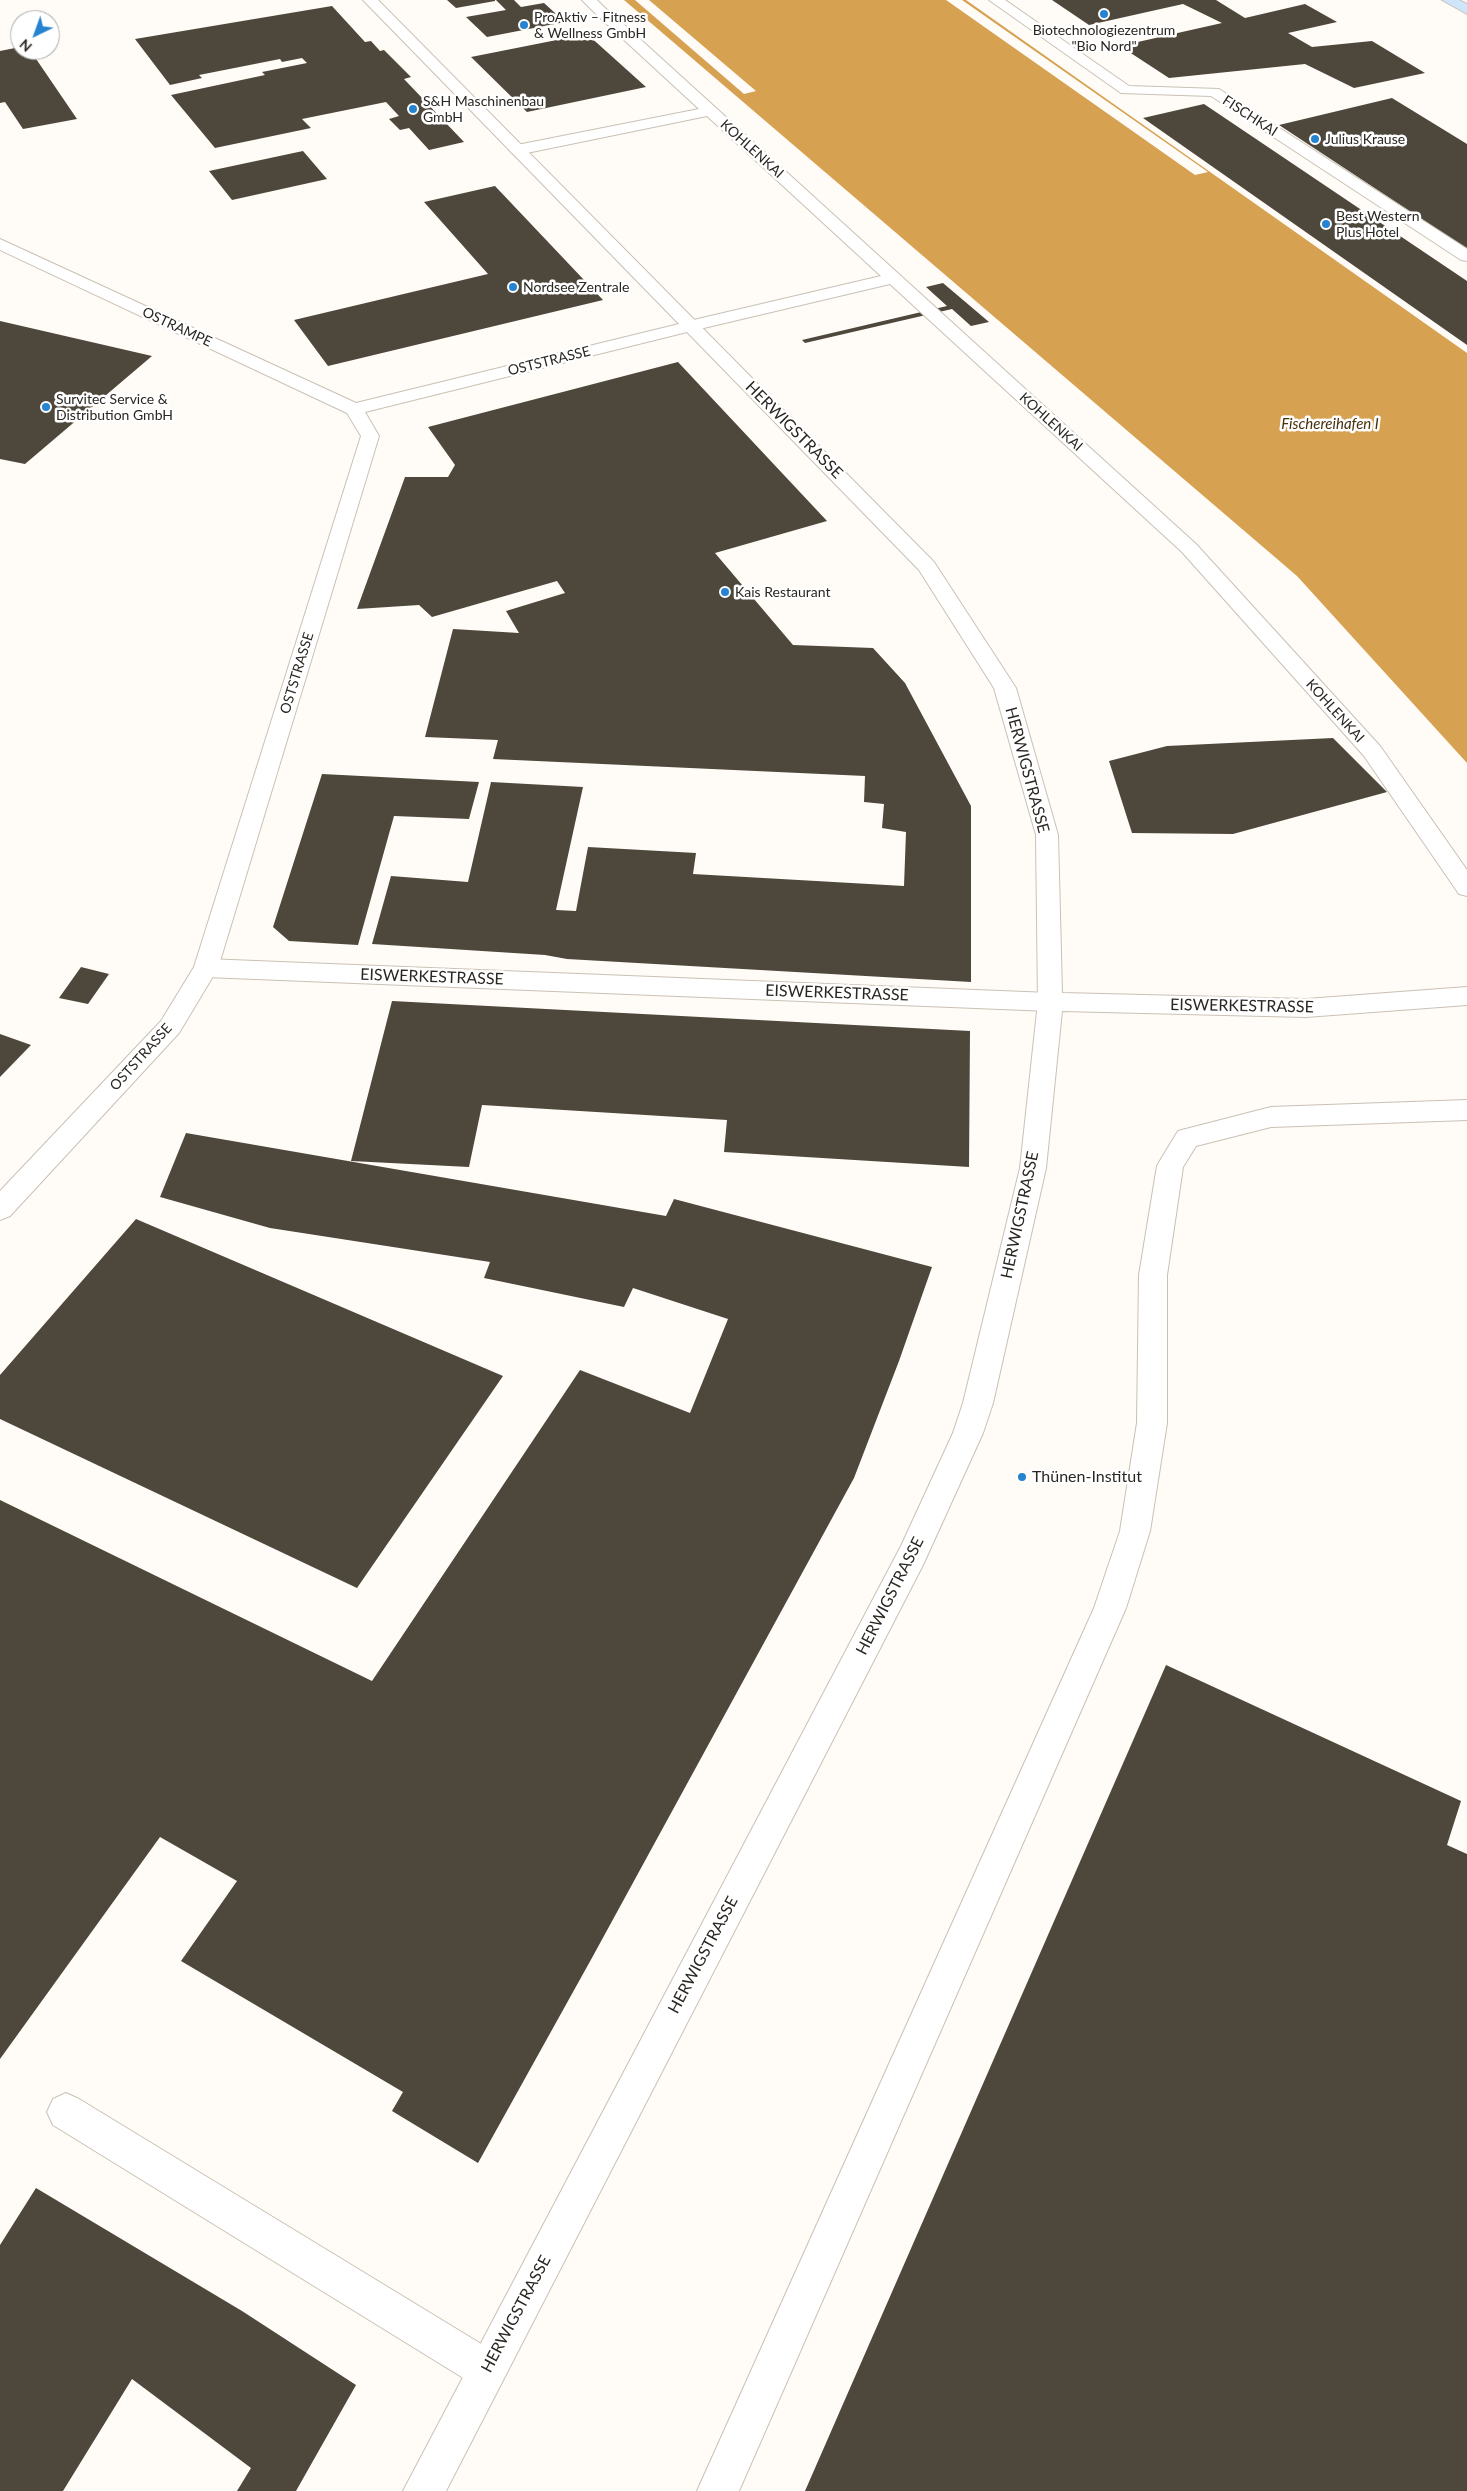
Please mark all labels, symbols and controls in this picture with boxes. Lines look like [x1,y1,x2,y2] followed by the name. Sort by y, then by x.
[1098,8,1110,20] marker: Biotechnologiezentrum "Bio Nord"
[534,9,646,41] place label: ProAktiv – Fitness & Wellness GmbH
[10,10,60,60] north arrow
[518,19,530,31] marker: ProAktiv – Fitness & Wellness GmbH
[1033,22,1175,54] place label: Biotechnologiezentrum "Bio Nord"
[16,36,35,56] text: N
[1219,92,1281,140] street label: FISCHKAI
[423,93,544,125] place label: S&H Maschinenbau GmbH
[407,103,419,115] marker: S&H Maschinenbau GmbH
[717,116,787,182] street label: KOHLENKAI
[1325,131,1405,147] place label: Julius Krause
[1309,133,1321,145] marker: Julius Krause
[1336,208,1419,240] place label: Best Western Plus Hotel
[1320,218,1332,230] marker: Best Western Plus Hotel
[523,279,629,295] place label: Nordsee Zentrale
[507,281,519,293] marker: Nordsee Zentrale
[140,304,214,350] street label: OSTRAMPE
[506,343,592,379] street label: OSTSTRASSE
[741,377,847,483] street label: HERWIGSTRASSE
[1016,389,1086,455] street label: KOHLENKAI
[56,391,173,424] place label: Survitec Service & Distribution GmbH
[40,401,52,413] marker: Survitec Service & Distribution GmbH
[1281,415,1379,433] water label: Fischereihafen I
[735,584,830,600] place label: Kais Restaurant
[719,586,731,598] marker: Kais Restaurant
[277,630,317,716] street label: OSTSTRASSE
[1302,676,1368,746] street label: KOHLENKAI
[1001,705,1053,835] street label: HERWIGSTRASSE
[360,965,504,989] street label: EISWERKESTRASSE
[765,981,909,1005] street label: EISWERKESTRASSE
[1170,995,1314,1017] street label: EISWERKESTRASSE
[107,1020,175,1094] street label: OSTSTRASSE
[997,1150,1043,1280] street label: HERWIGSTRASSE
[1032,1467,1142,1487] place label: Thünen-Institut
[1016,1471,1028,1483] marker: Thünen-Institut
[852,1534,928,1658] street label: HERWIGSTRASSE
[664,1893,742,2017] street label: HERWIGSTRASSE
[477,2252,555,2376] street label: HERWIGSTRASSE

